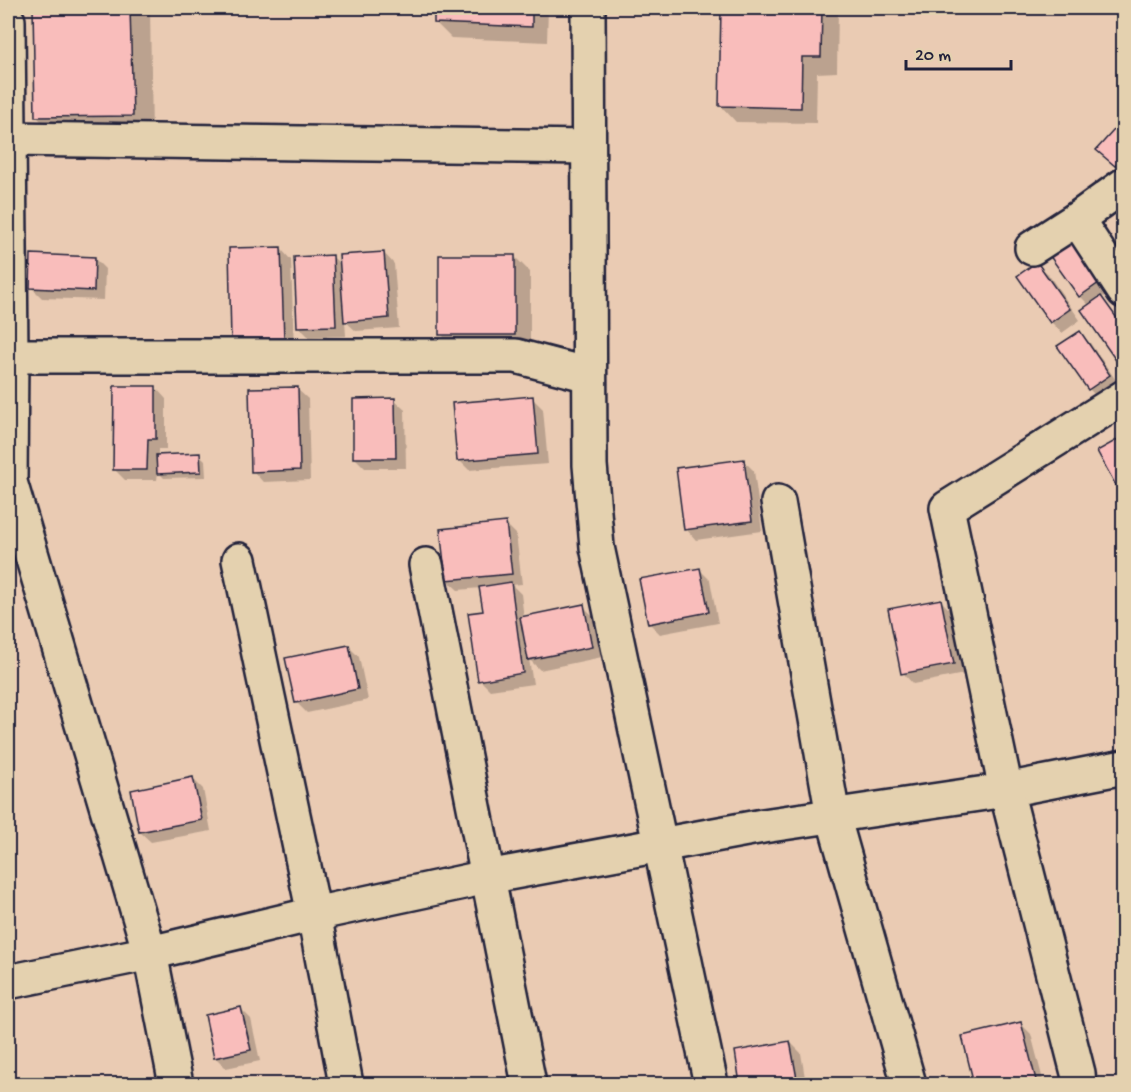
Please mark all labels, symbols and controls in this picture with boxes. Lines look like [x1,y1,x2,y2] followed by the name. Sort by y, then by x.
[906,33,1011,71] scale bar
[915,46,951,67] text: 20 m

